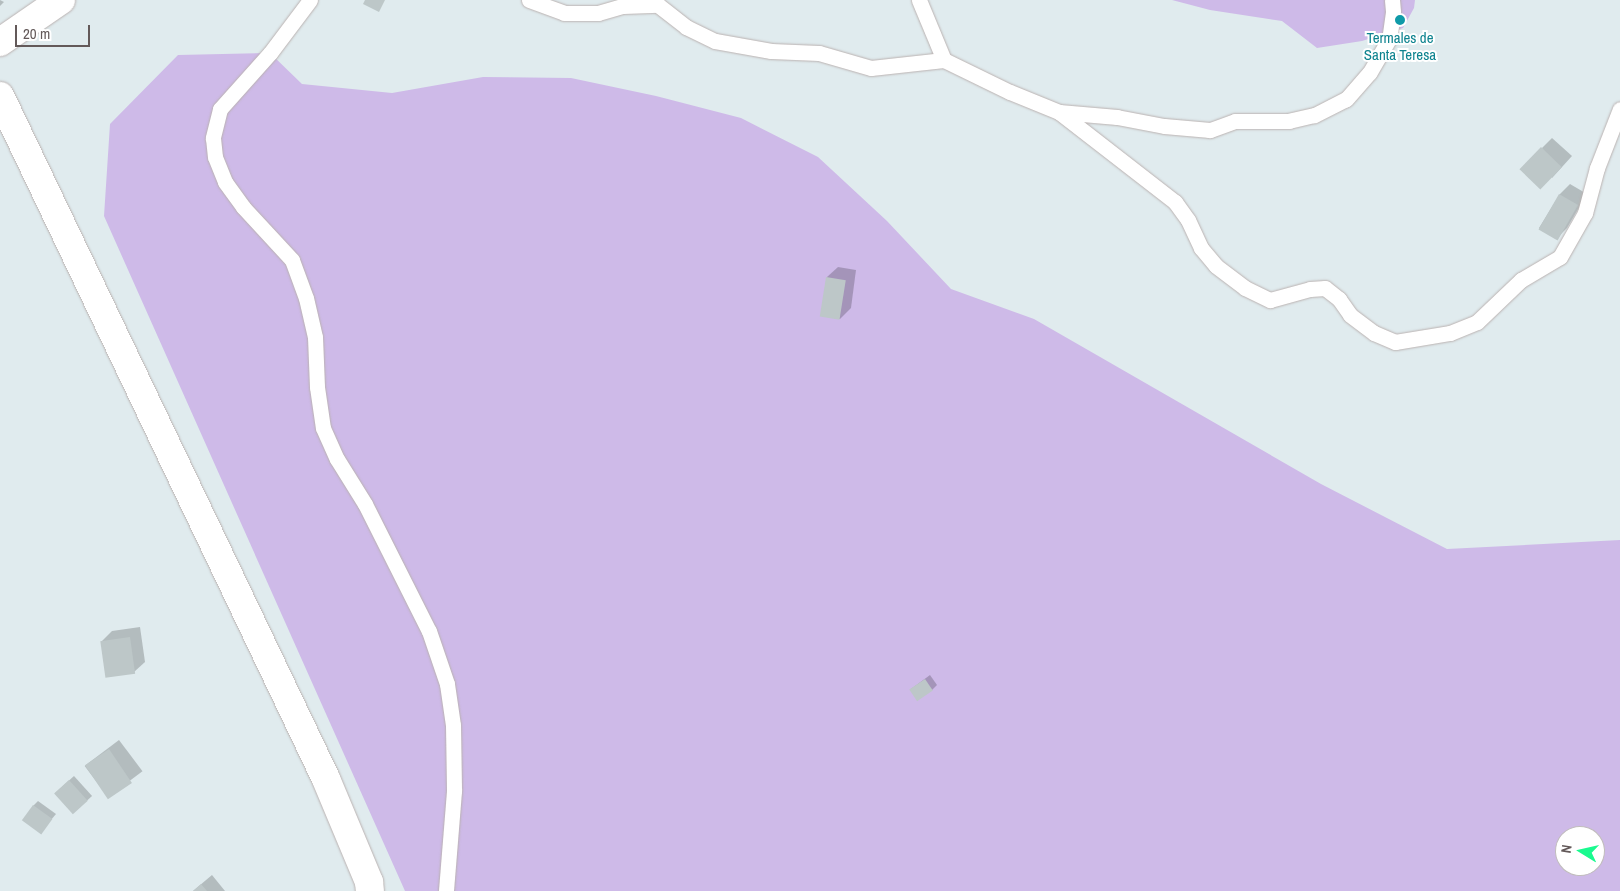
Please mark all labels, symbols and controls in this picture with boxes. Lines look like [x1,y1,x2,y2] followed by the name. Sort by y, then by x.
[1394,14,1406,26] marker: Termales de Santa Teresa
[18,15,92,47] scale bar
[23,23,50,44] text: 20 m
[1364,28,1436,63] place label: Termales de Santa Teresa
[1555,826,1605,876] north arrow
[1557,843,1576,854] text: N

